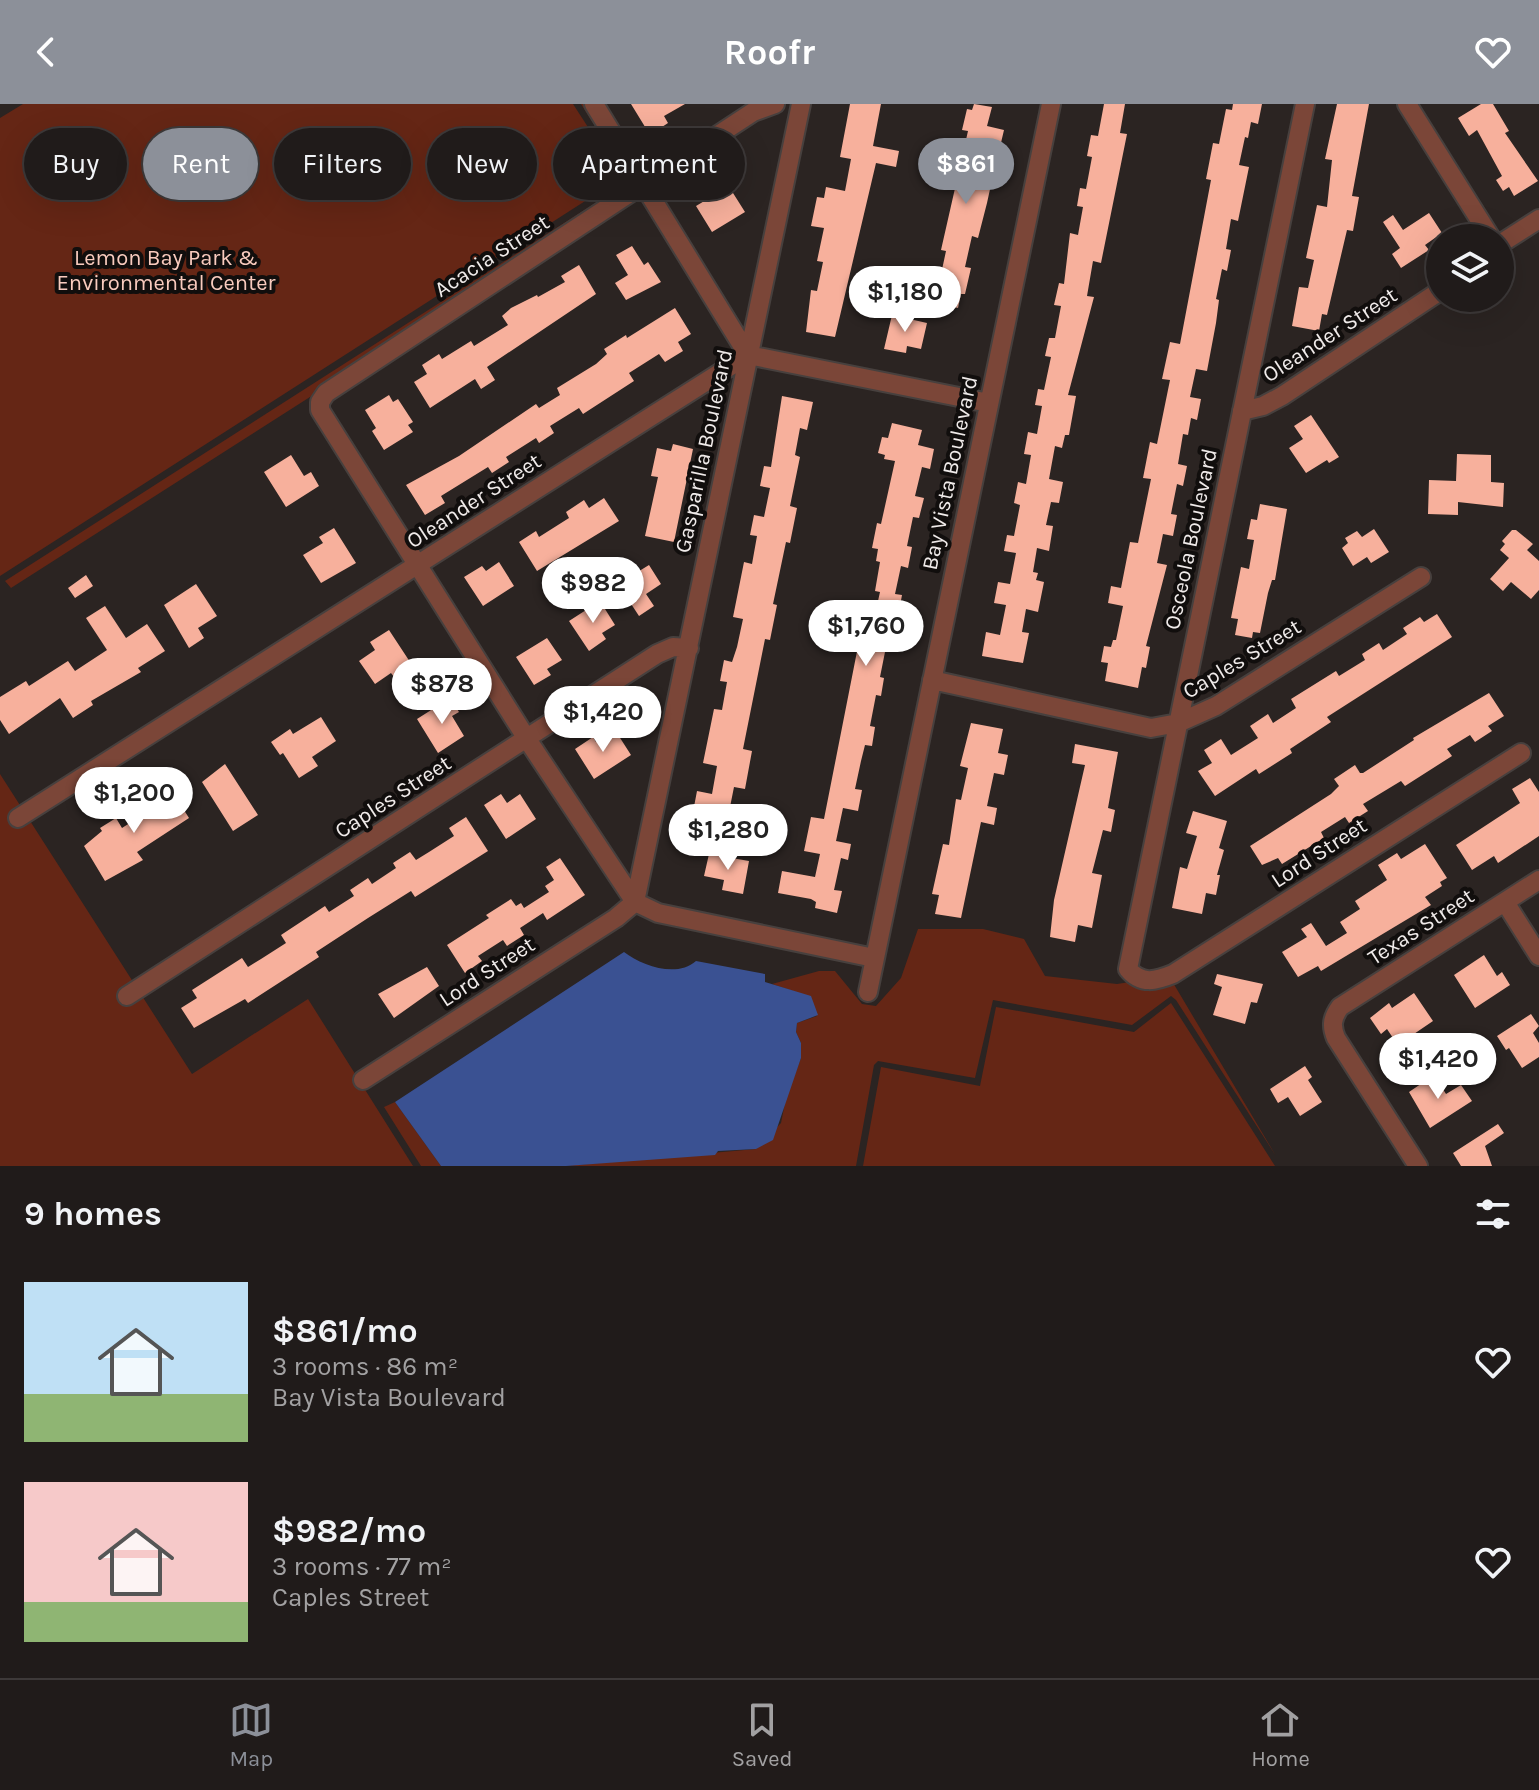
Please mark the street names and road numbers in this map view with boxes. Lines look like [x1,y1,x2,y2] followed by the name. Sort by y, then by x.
[430,209,554,303] street label: Acacia Street
[1258,282,1402,388] street label: Oleander Street
[670,347,738,555] street label: Gasparilla Boulevard
[917,373,983,573] street label: Bay Vista Boulevard
[1159,446,1223,632] street label: Osceola Boulevard
[402,448,546,554] street label: Oleander Street
[1178,614,1306,704] street label: Caples Street
[330,750,456,844] street label: Caples Street
[1266,812,1372,894] street label: Lord Street
[1363,883,1479,971] street label: Texas Street
[434,931,540,1013] street label: Lord Street

